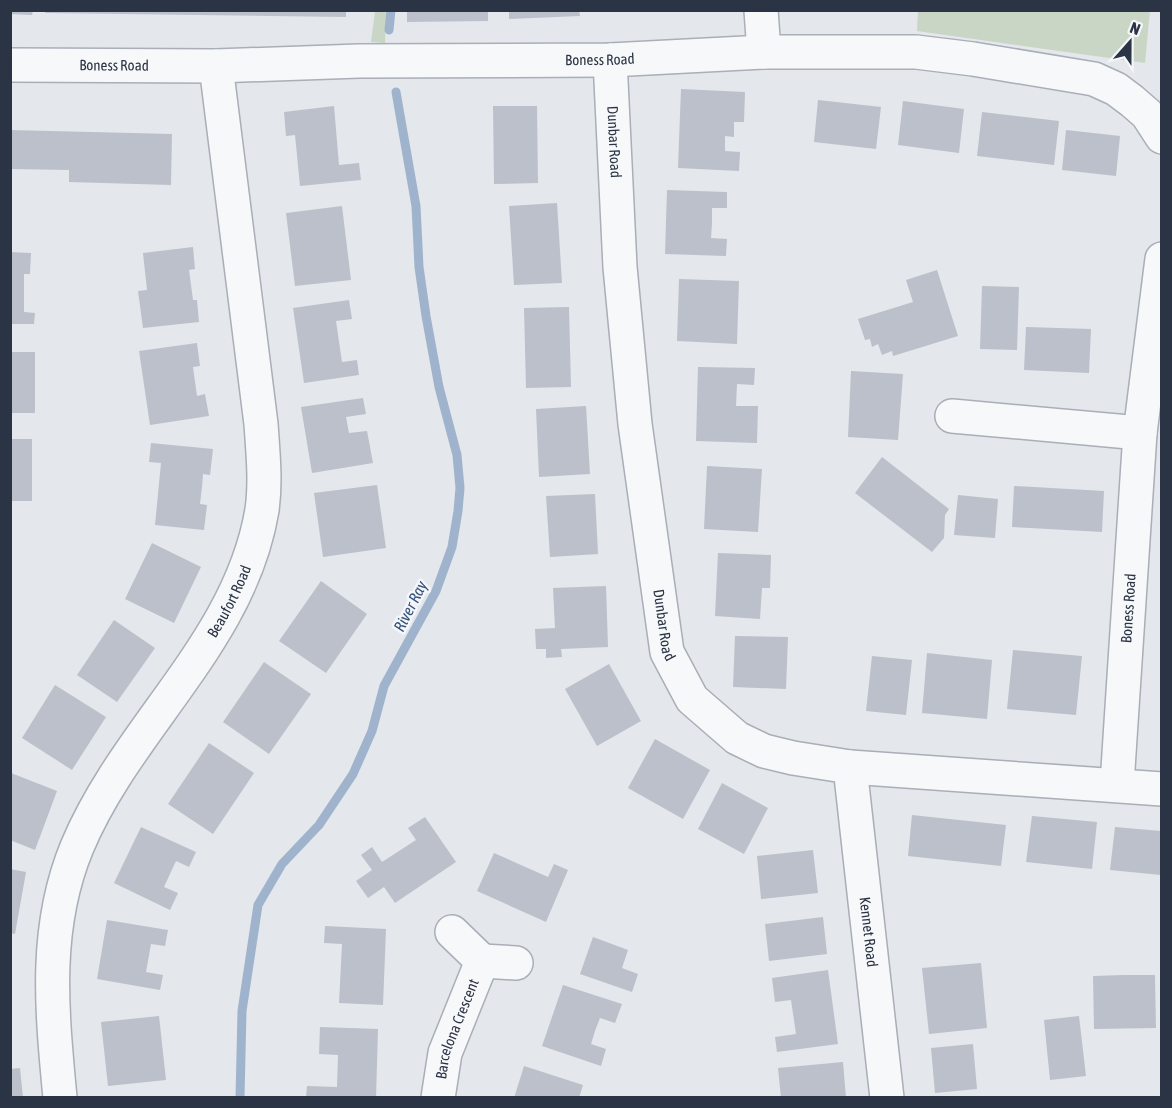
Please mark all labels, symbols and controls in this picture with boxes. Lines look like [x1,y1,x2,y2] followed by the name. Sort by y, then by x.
[1100,12,1160,72] north arrow
[1128,18,1143,38] text: N
[565,50,635,68] street label: Boness Road
[79,56,149,74] street label: Boness Road
[604,105,625,178] street label: Dunbar Road
[204,563,254,640] street label: Beaufort Road
[1117,573,1139,644] street label: Boness Road
[390,577,431,635] water label: River Ray
[650,588,679,664] street label: Dunbar Road
[857,896,881,968] street label: Kennet Road
[432,976,482,1080] street label: Barcelona Crescent

